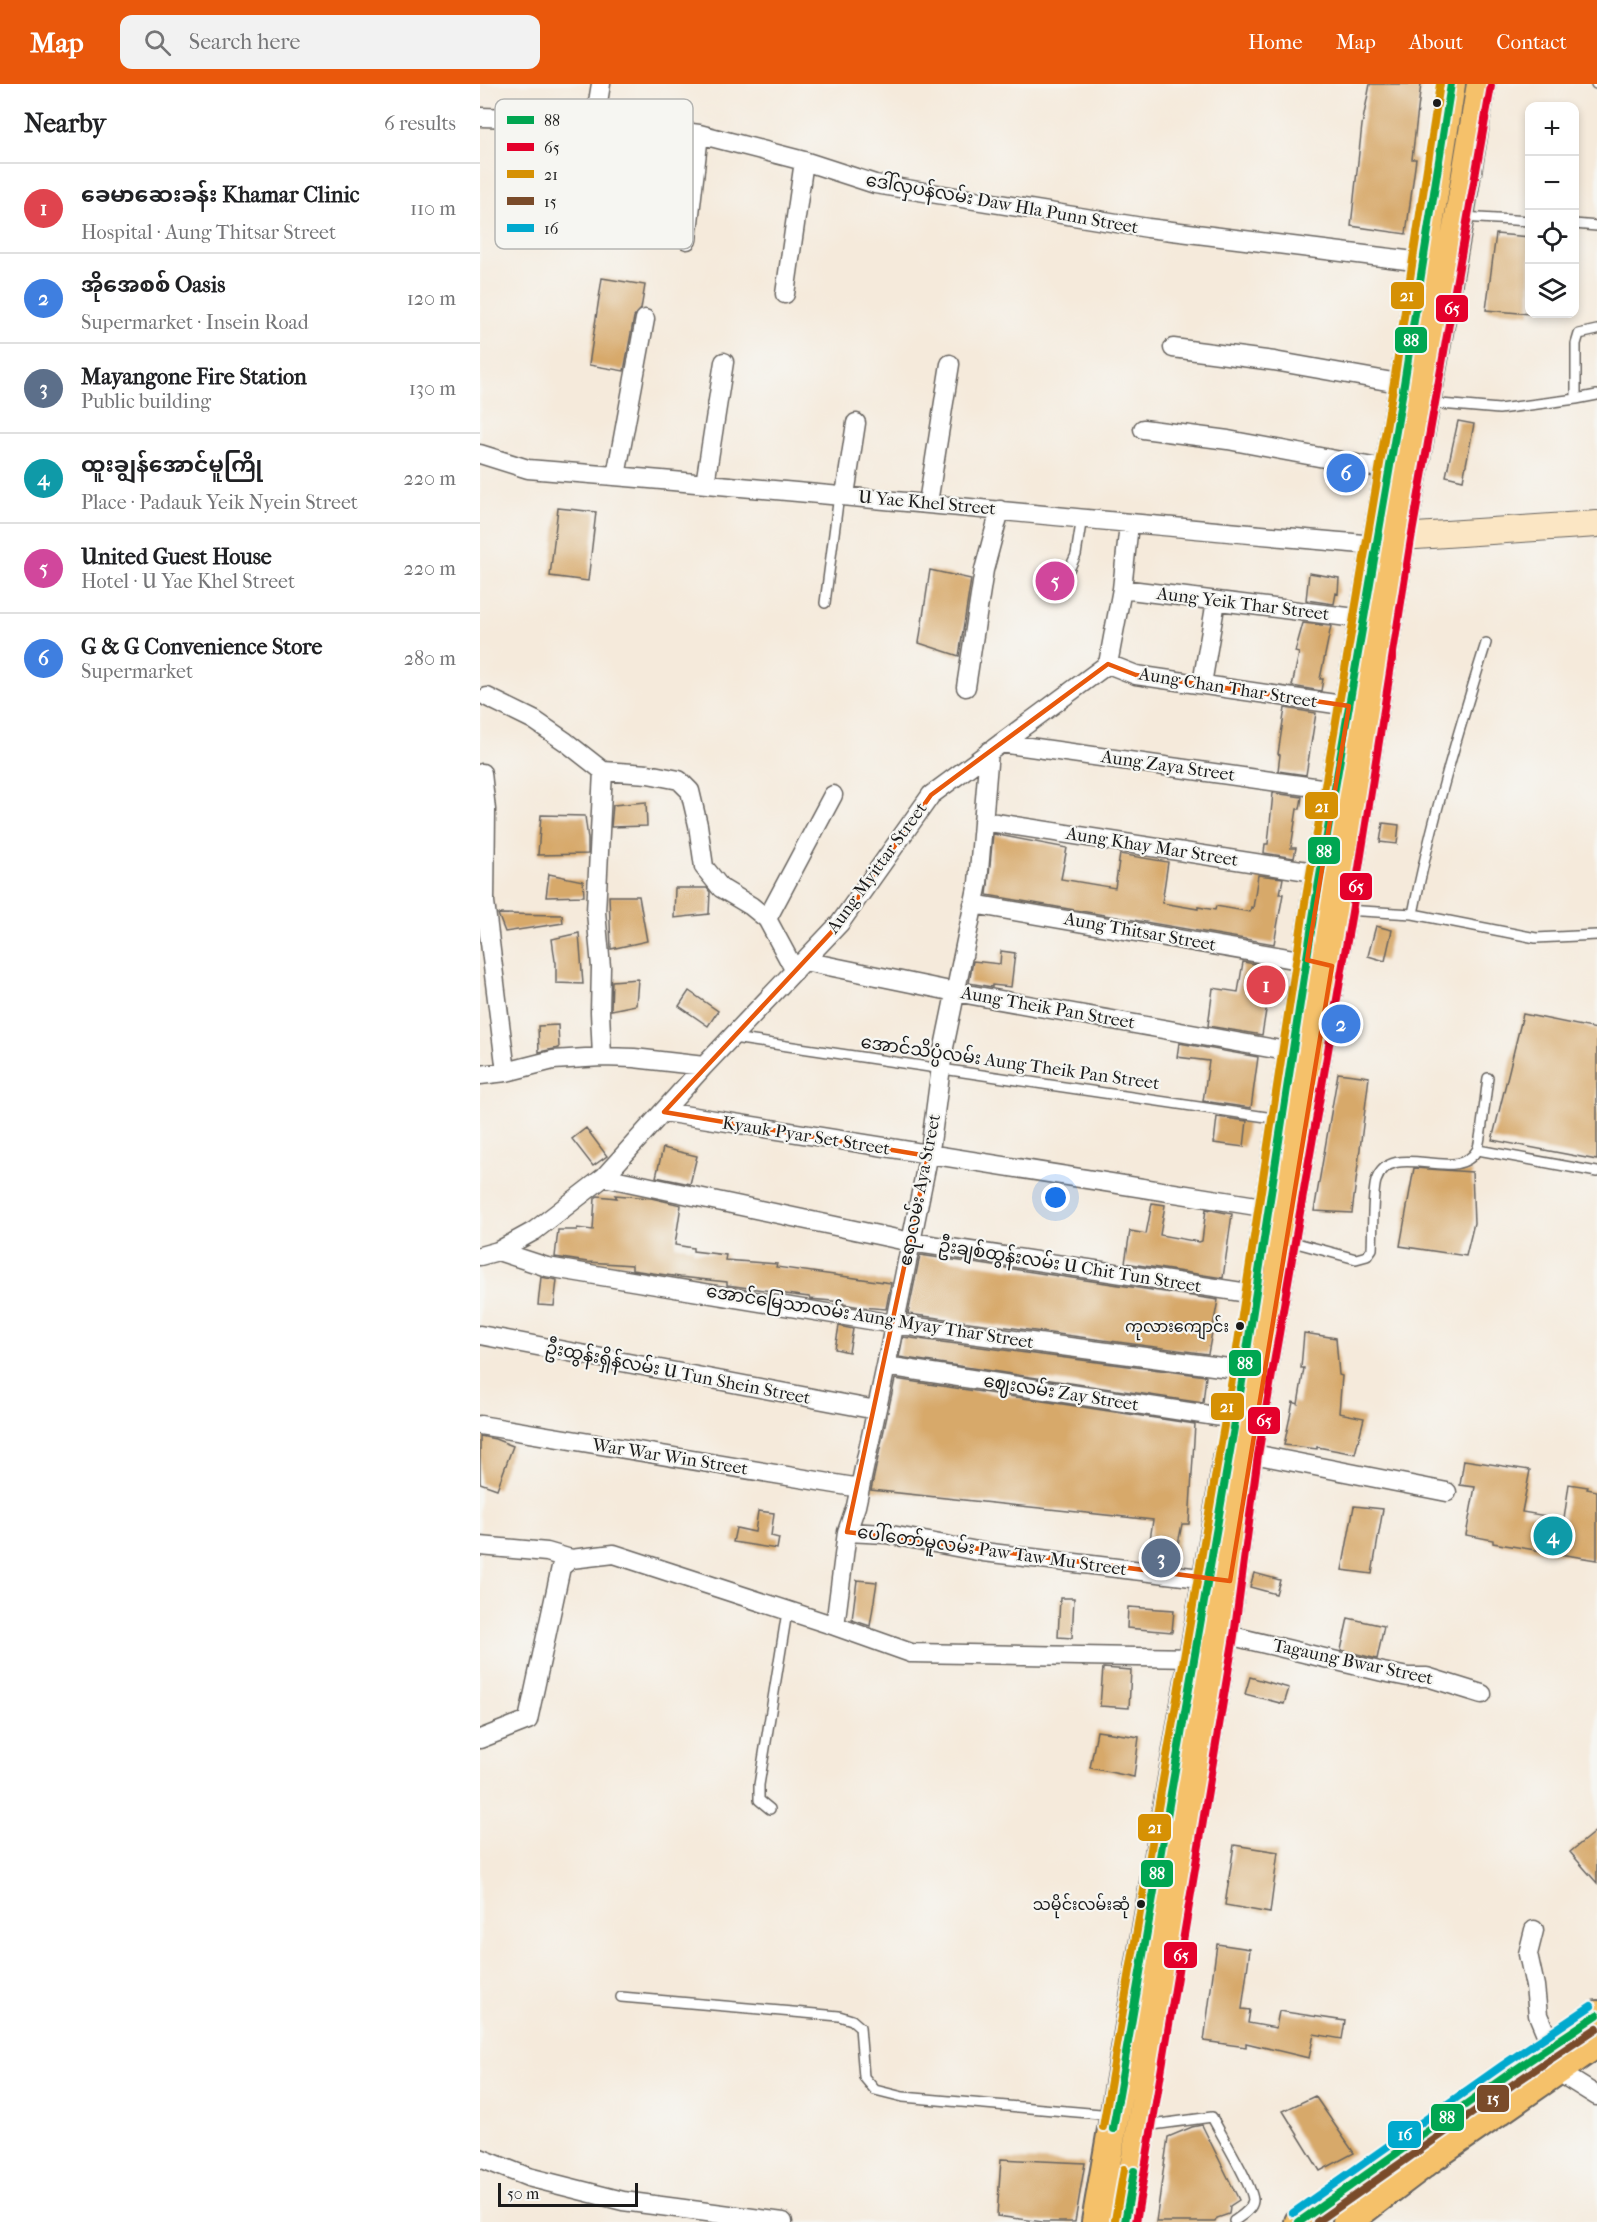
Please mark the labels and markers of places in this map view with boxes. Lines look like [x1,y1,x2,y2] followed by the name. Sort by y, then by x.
[1431,97,1443,109] unlabelled marker
[1326,450,1366,496] pin: 6
[1036,558,1074,604] pin: 5
[1246,962,1286,1008] pin: 1
[1322,1002,1360,1046] pin: 2
[1125,1315,1229,1341] place label: ကုလားကျောင်း
[1234,1320,1246,1332] marker: ကုလားကျောင်း
[1534,1514,1572,1558] pin: 4
[1142,1536,1180,1580] pin: 3
[1033,1893,1130,1919] place label: သမိုင်းလမ်းဆုံ
[1135,1898,1147,1910] marker: သမိုင်းလမ်းဆုံ

